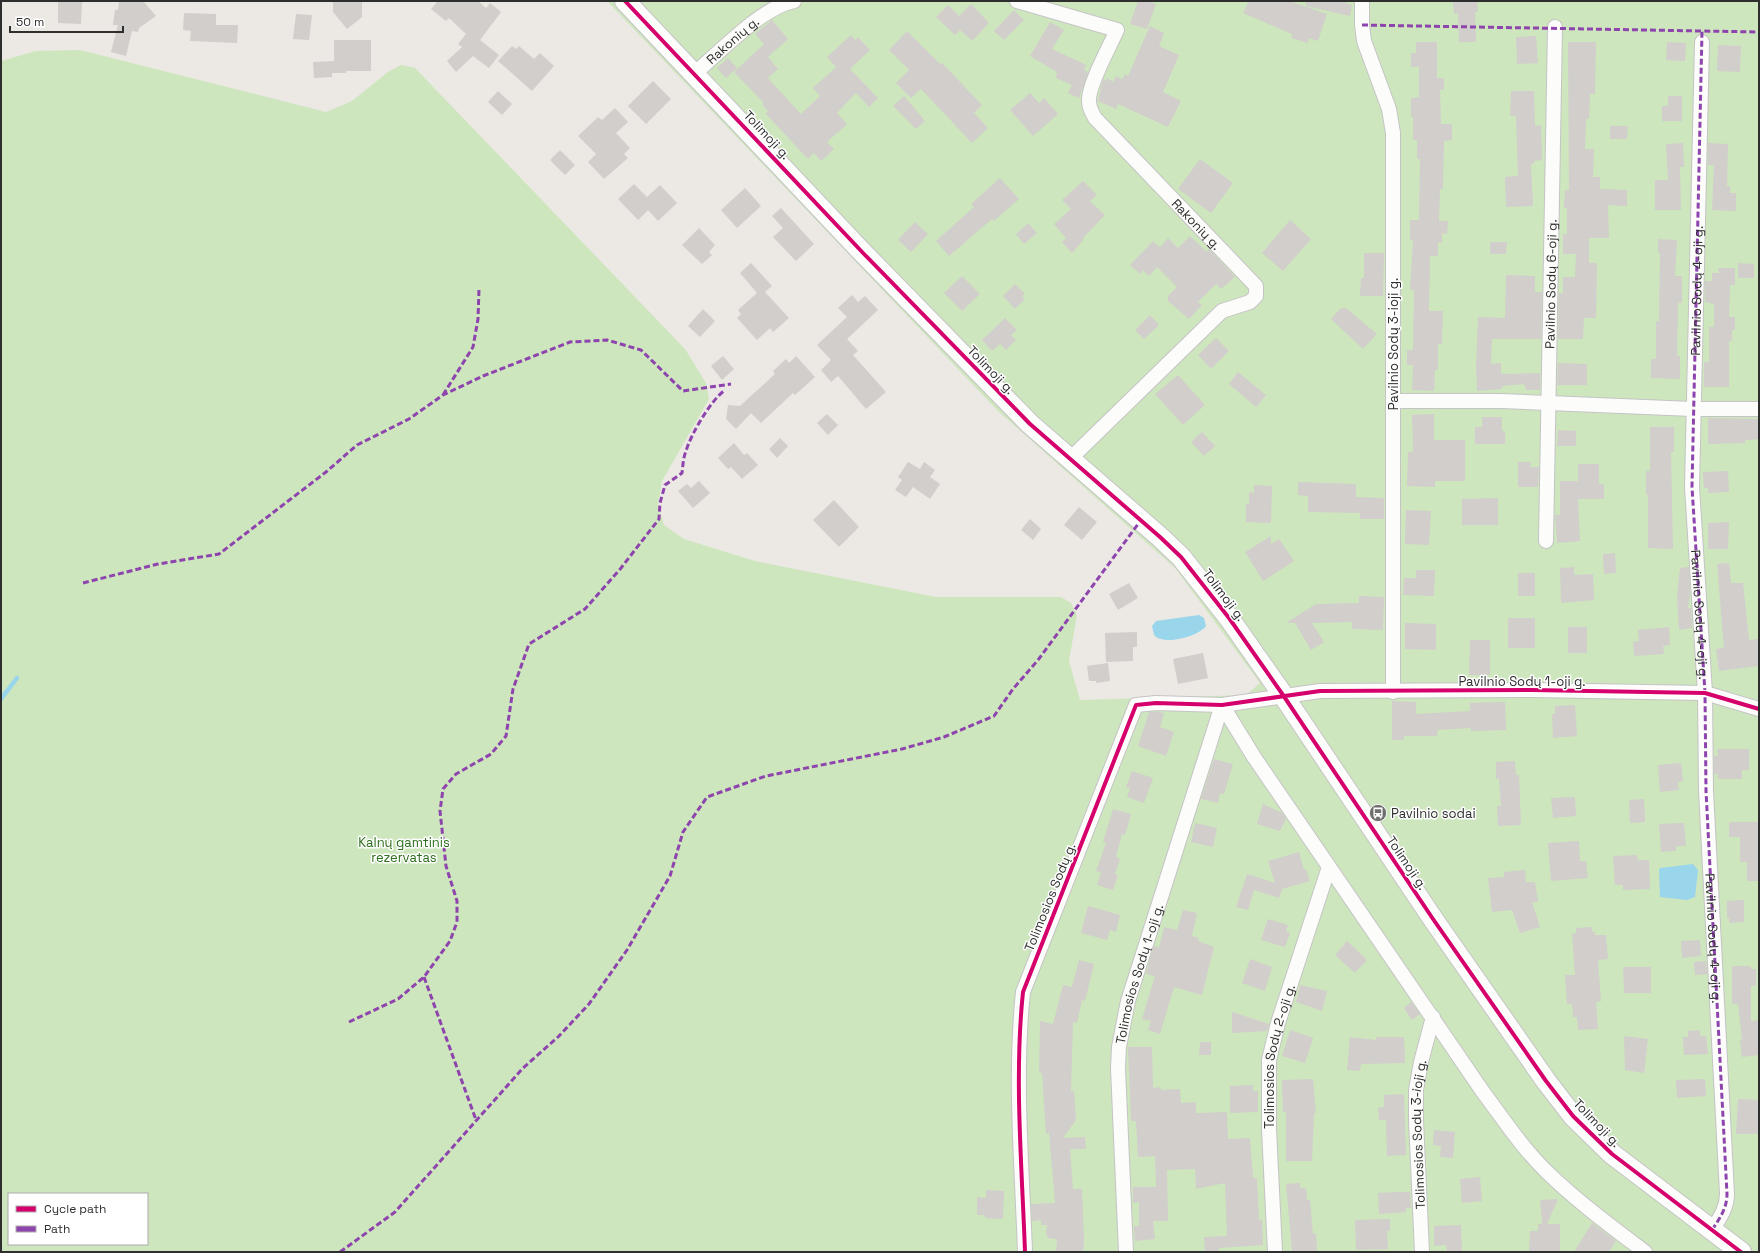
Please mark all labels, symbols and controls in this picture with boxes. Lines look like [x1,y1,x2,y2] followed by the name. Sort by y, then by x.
[10,8,123,34] scale bar
[702,12,762,68] street label: Rakonių g.
[16,14,44,30] text: 50 m
[740,107,794,163] street label: Tolimoji g.
[1168,195,1225,253] street label: Rakonių g.
[1541,219,1560,349] street label: Pavilnio Sodų 6-oji g.
[1686,225,1706,356] street label: Pavilnio Sodų 4-oji g.
[1385,278,1402,410] street label: Pavilnio Sodų 3-ioji g.
[964,342,1018,398] street label: Tolimoji g.
[1687,549,1713,680] street label: Pavilnio Sodų 4-oji g.
[1199,565,1249,625] street label: Tolimoji g.
[1458,673,1586,690] street label: Pavilnio Sodų 1-oji g.
[1368,803,1388,823] bus stop icon: Pavilnio sodai
[1391,805,1476,822] place label: Pavilnio sodai
[1383,833,1431,893] street label: Tolimoji g.
[358,834,450,866] park label: Kalnų gamtinis rezervatas
[1020,840,1080,954] street label: Tolimosios Sodų g.
[1702,873,1726,1004] street label: Pavilnio Sodų 4-oji g.
[1111,902,1167,1045] street label: Tolimosios Sodų 1-oji g.
[1261,982,1299,1129] street label: Tolimosios Sodų 2-oji g.
[1407,1057,1430,1210] street label: Tolimosios Sodų 3-ioji g.
[1570,1095,1624,1151] street label: Tolimoji g.
[8,1193,148,1245] legend
[44,1201,106,1217] text: Cycle path
[44,1221,70,1237] text: Path

